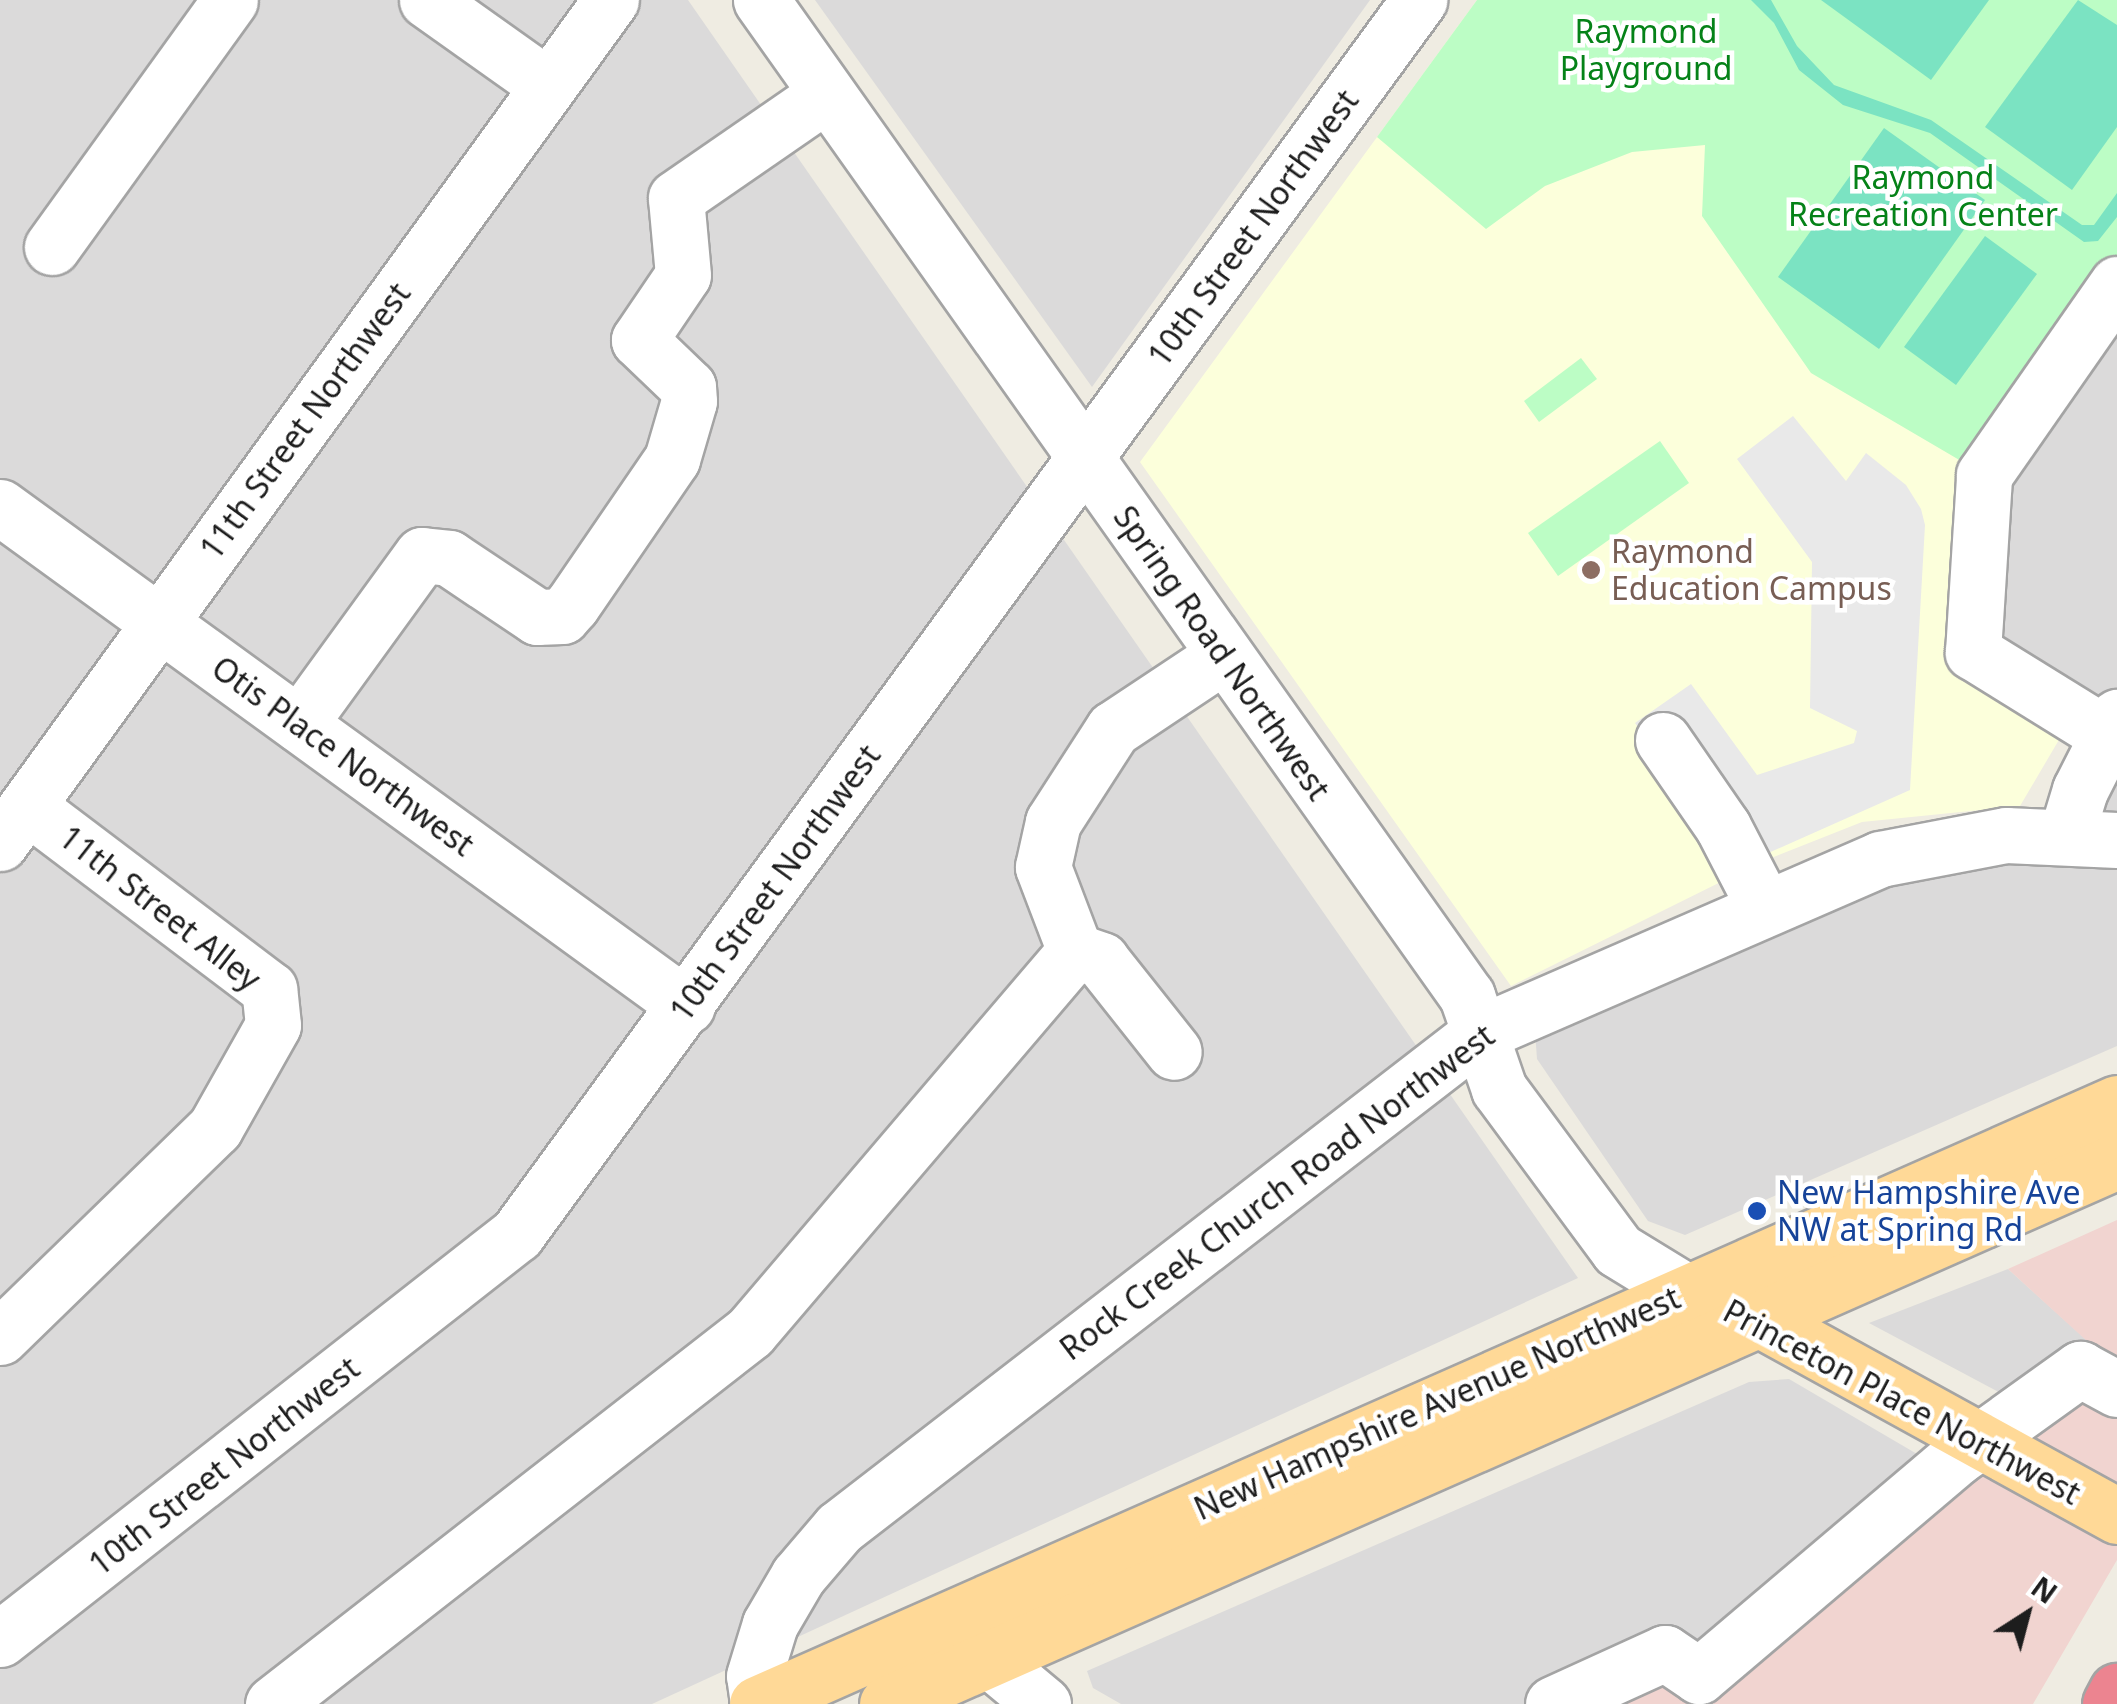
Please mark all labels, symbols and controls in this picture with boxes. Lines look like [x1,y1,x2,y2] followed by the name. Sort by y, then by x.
[1560,13,1732,88] park label: Raymond Playground
[1140,82,1366,374] street label: 10th Street Northwest
[1788,159,2058,234] park label: Raymond Recreation Center
[192,275,418,567] street label: 11th Street Northwest
[1106,499,1338,807] street label: Spring Road Northwest
[1611,533,1892,608] place label: Raymond Education Campus
[1580,559,1602,581] marker: Raymond Education Campus
[205,648,481,864] street label: Otis Place Northwest
[662,737,888,1029] street label: 10th Street Northwest
[52,818,268,998] street label: 11th Street Alley
[1052,1016,1502,1368] street label: Rock Creek Church Road Northwest
[1777,1174,2081,1249] place label: New Hampshire Ave NW at Spring Rd
[1746,1200,1768,1222] marker: New Hampshire Ave NW at Spring Rd
[1188,1278,1686,1528] street label: New Hampshire Avenue Northwest
[1717,1291,2087,1513] street label: Princeton Place Northwest
[81,1349,367,1583] street label: 10th Street Northwest
[1977,1564,2077,1664] north arrow
[2024,1568,2065,1612] text: N

